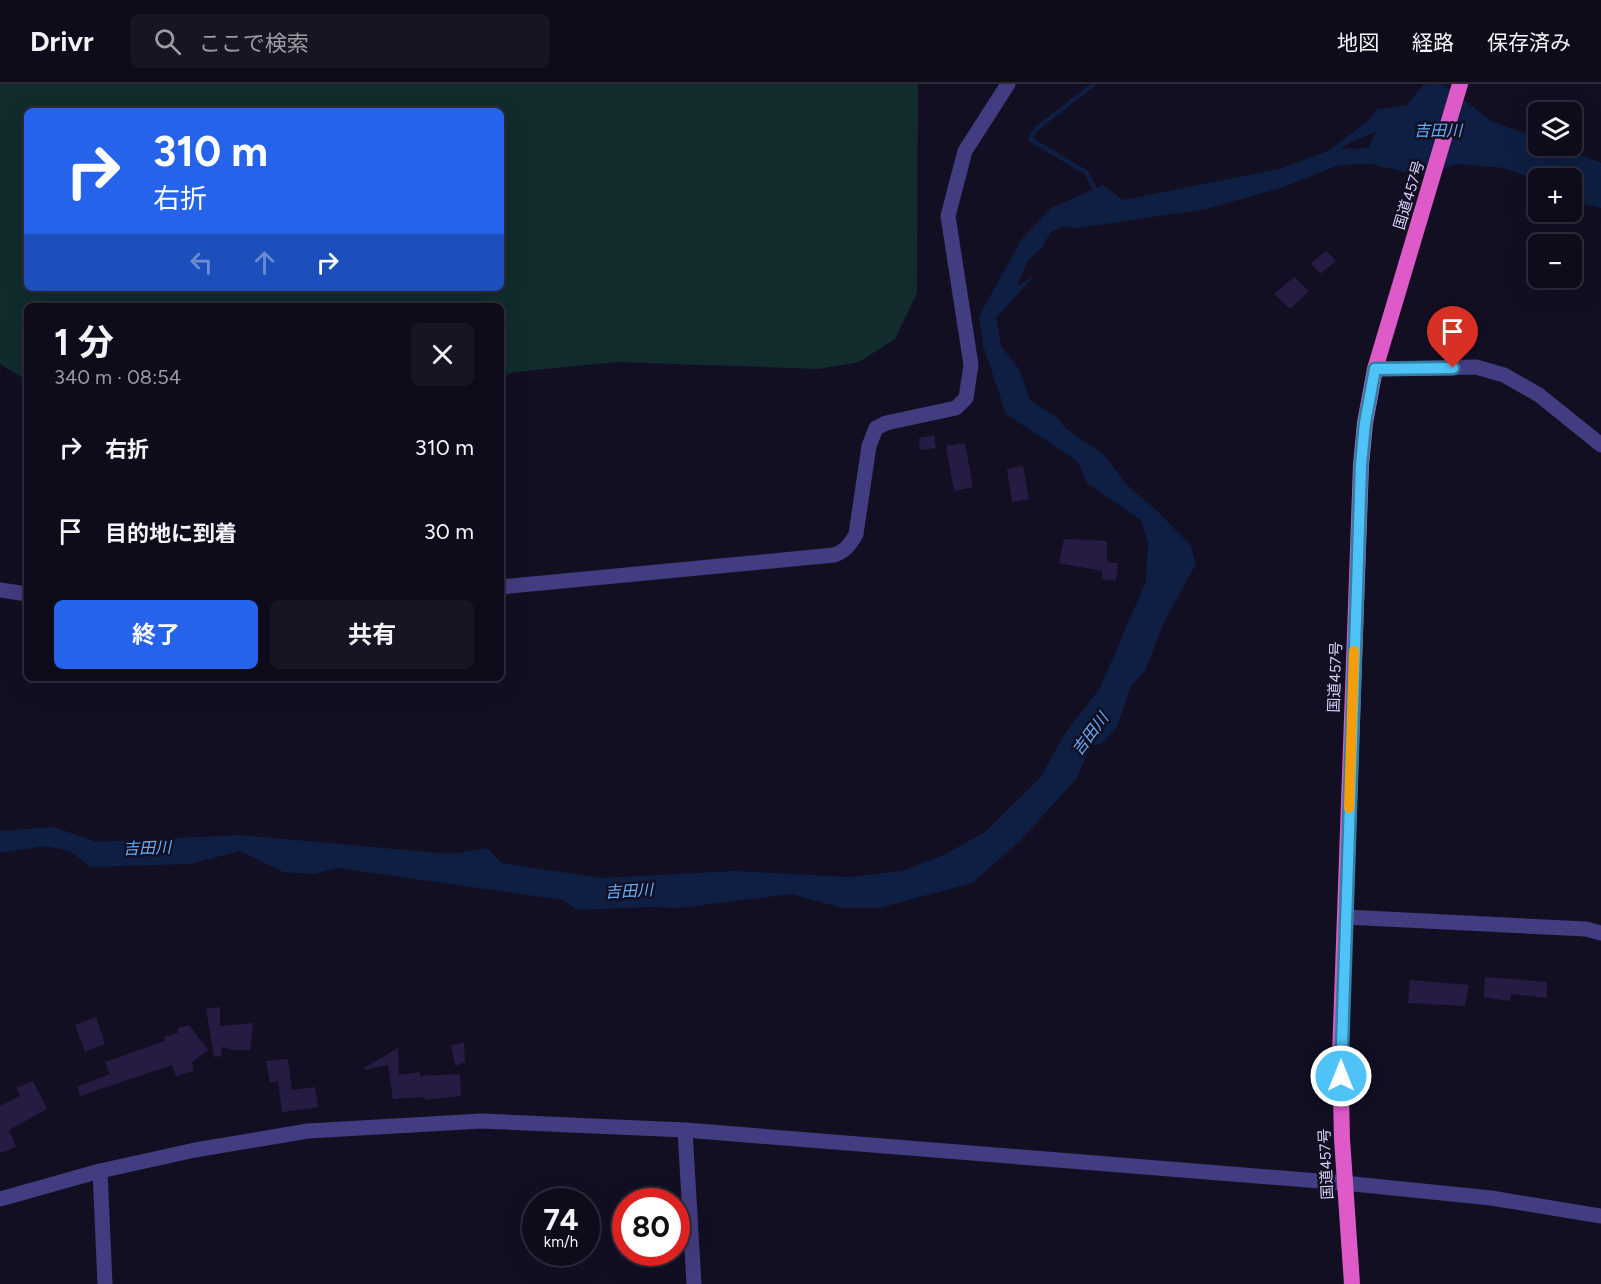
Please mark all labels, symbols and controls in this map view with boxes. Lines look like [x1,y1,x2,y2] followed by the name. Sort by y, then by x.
[130,14,550,68] search box
[30,24,94,58] text: Drivr
[151,25,184,58] icon: search
[199,30,309,57] text: ここで検索
[1337,30,1379,55] text: 地図
[1412,30,1454,55] text: 経路
[1487,30,1571,55] text: 保存済み
[1528,102,1582,288] map controls
[1528,102,1582,156] button: layers
[1414,121,1464,140] water label: 吉田川
[153,126,268,177] text: 310 m
[54,132,132,210] icon: right
[1390,158,1428,232] street label: 国道457号
[1528,168,1582,222] button: +
[153,182,207,215] text: 右折
[1528,234,1582,288] button: −
[185,246,218,279] icon: left
[248,246,281,279] icon: ahead
[311,246,344,279] icon: right
[1427,306,1478,368] pin
[1436,315,1469,348] icon: arrive
[54,321,114,364] text: 1 分
[411,323,474,386] button: close
[54,365,181,389] text: 340 m · 08:54
[54,431,87,464] icon: right
[415,434,474,461] text: 310 m
[105,436,149,463] text: 右折
[54,515,87,548] icon: arrive
[424,518,474,545] text: 30 m
[105,520,237,547] text: 目的地に到着
[54,600,258,669] button: 終了
[270,600,474,669] button: 共有
[1325,641,1345,713] street label: 国道457号
[1068,708,1113,759] water label: 吉田川
[123,838,173,858] water label: 吉田川
[605,880,655,902] water label: 吉田川
[1309,1044,1373,1108] position arrow
[1315,1128,1337,1200] street label: 国道457号
[612,1188,690,1266] speed limit sign: 80
[543,1201,579,1238] text: 74
[544,1233,578,1251] text: km/h

